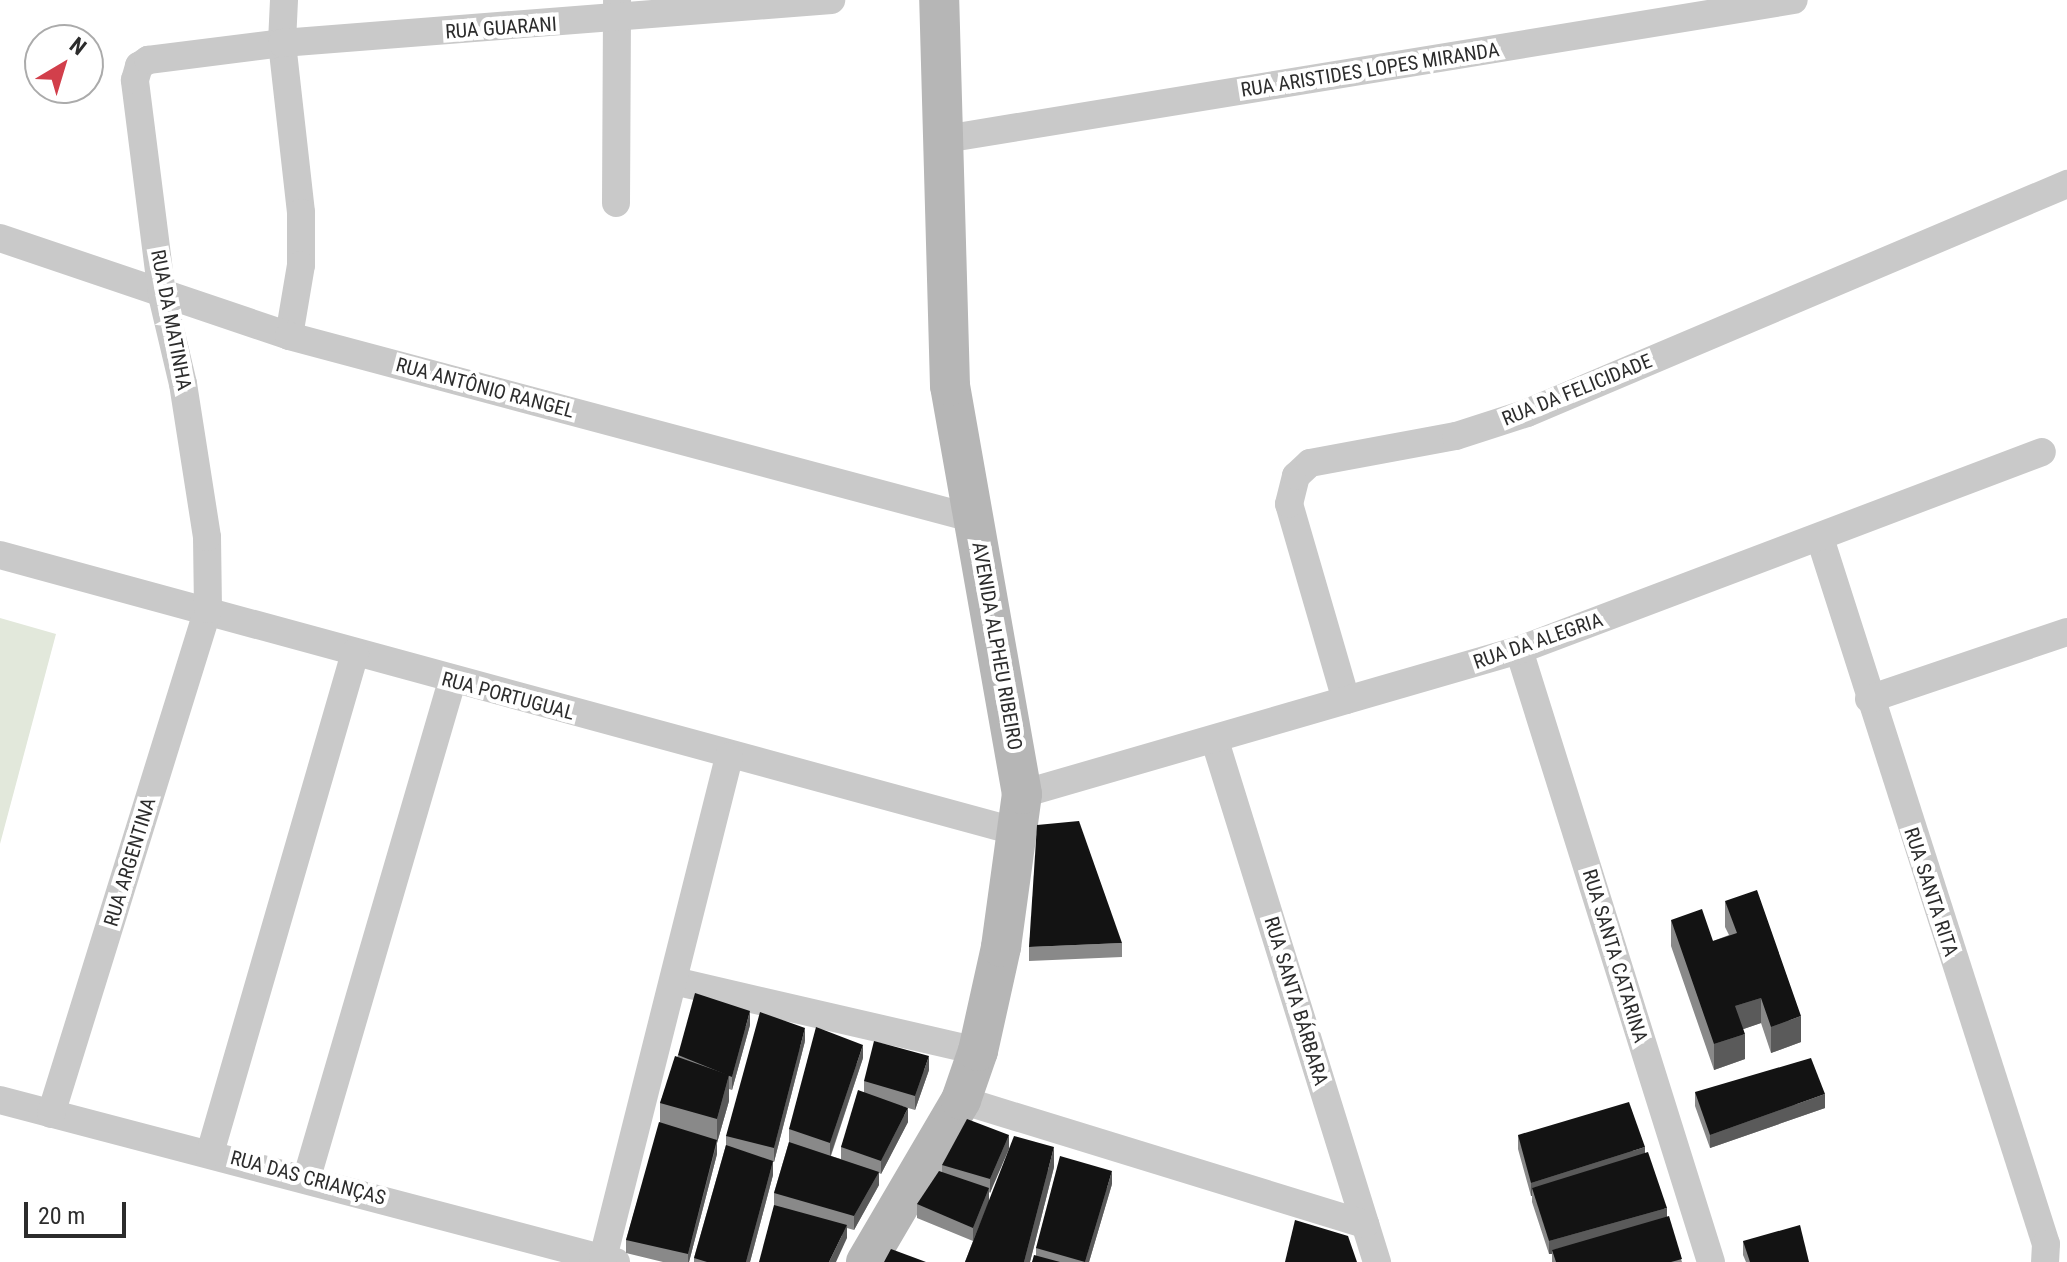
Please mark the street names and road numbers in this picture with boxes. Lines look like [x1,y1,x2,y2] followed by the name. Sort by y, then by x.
[444,12,558,44] street label: RUA GUARANI
[1239,38,1501,102] street label: RUA ARISTIDES LOPES MIRANDA
[146,248,196,392] street label: RUA DA MATINHA
[1499,349,1655,431] street label: RUA DA FELICIDADE
[393,353,577,423] street label: RUA ANTÔNIO RANGEL
[967,540,1027,752] street label: AVENIDA ALPHEU RIBEIRO
[1470,608,1606,674] street label: RUA DA ALEGRIA
[439,667,577,725] street label: RUA PORTUGUAL
[99,795,161,929] street label: RUA ARGENTINA
[1899,825,1963,959] street label: RUA SANTA RITA
[1577,866,1653,1046] street label: RUA SANTA CATARINA
[1259,914,1333,1088] street label: RUA SANTA BÁRBARA
[228,1146,388,1210] street label: RUA DAS CRIANÇAS

